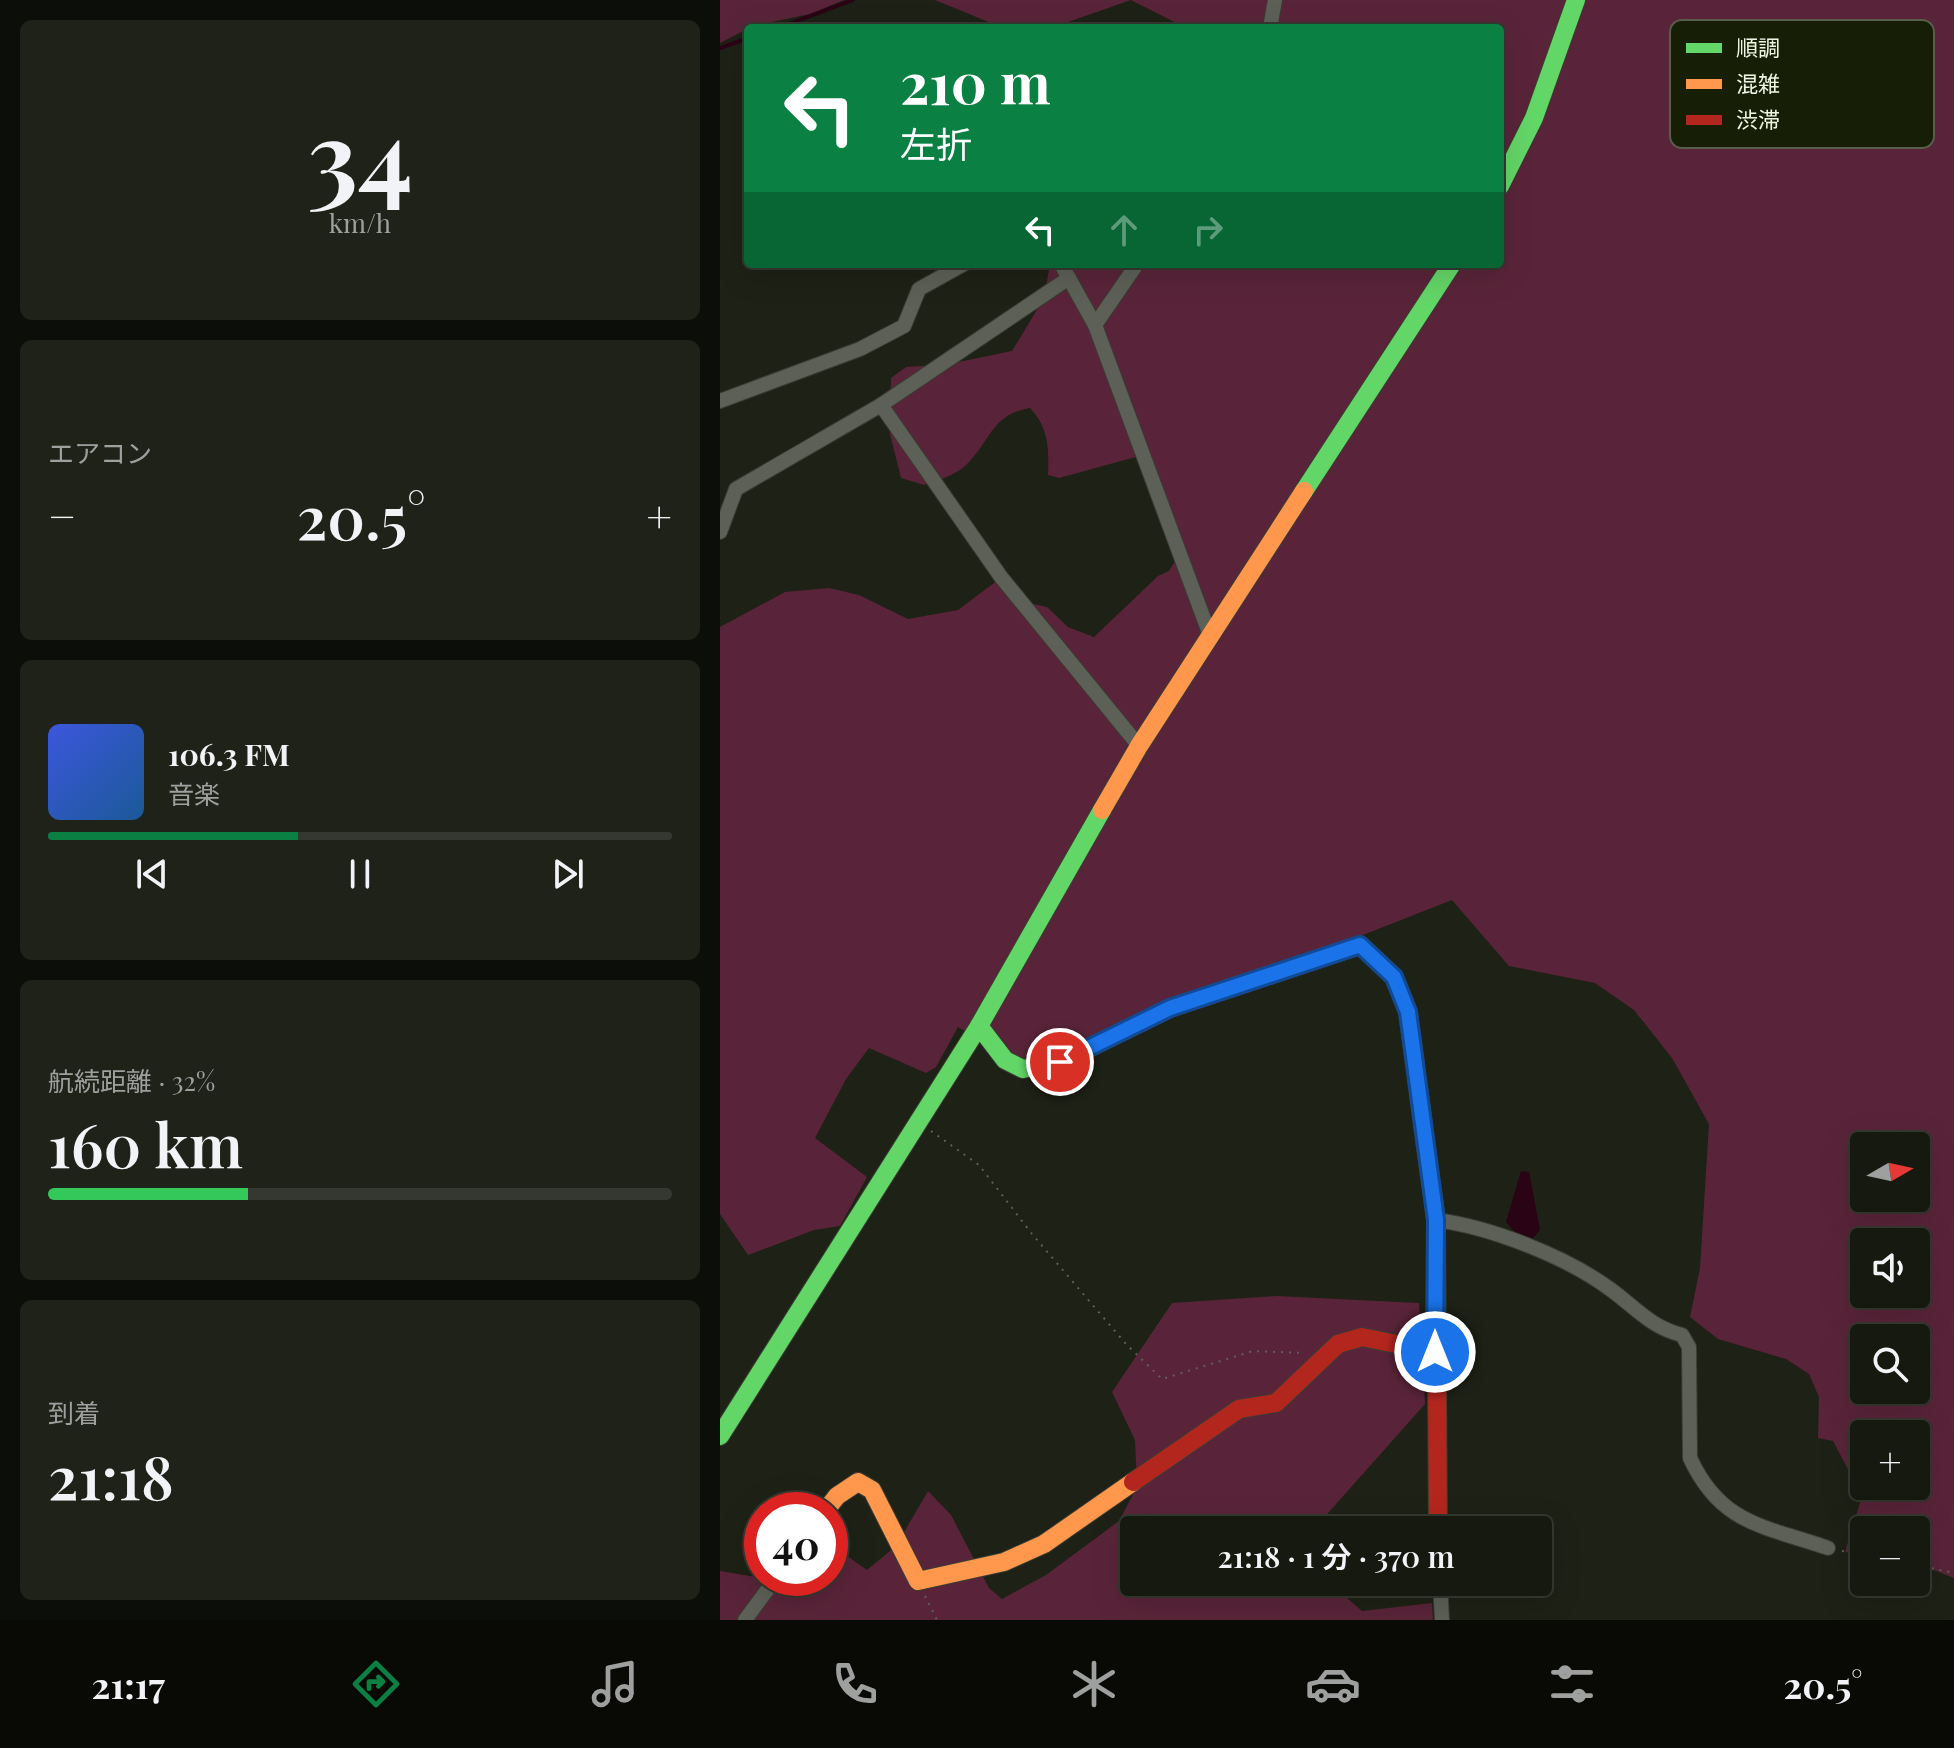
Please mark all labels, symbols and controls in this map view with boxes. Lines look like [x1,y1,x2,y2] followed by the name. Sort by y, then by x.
[1670,20,1934,148] legend
[1736,32,1780,62] text: 順調
[900,44,1051,119] text: 210 m
[768,56,872,160] icon: left
[1736,68,1780,98] text: 混雑
[307,83,413,222] text: 34
[1736,104,1780,134] text: 渋滞
[900,119,972,167] text: 左折
[329,205,391,240] text: km/h
[1018,208,1062,252] icon: left
[1102,208,1146,252] icon: ahead
[1186,208,1230,252] icon: right
[48,435,152,470] text: エアコン
[297,475,426,555] text: 20.5°
[48,485,76,544] text: −
[646,485,672,544] text: +
[168,734,290,774] text: 106.3 FM
[168,776,220,811] text: 音楽
[130,852,174,896] icon: previous
[338,852,382,896] icon: pause
[546,852,590,896] icon: next
[1026,1028,1094,1096] pin
[1038,1040,1082,1084] icon: arrive
[48,1063,215,1098] text: 航続距離 · 32%
[48,1103,243,1183] text: 160 km
[1850,1132,1930,1212] north arrow
[1850,1132,1930,1596] map controls
[1850,1228,1930,1308] button: sound
[1393,1310,1477,1394] position arrow
[1850,1324,1930,1404] button: search
[48,1395,100,1430] text: 到着
[1850,1420,1930,1500] button: +
[48,1435,174,1515] text: 21:18
[744,1492,848,1596] speed limit sign: 40
[1850,1516,1930,1596] button: −
[1218,1536,1454,1576] text: 21:18 · 1 分 · 370 m
[348,1656,404,1712] icon: directions
[587,1656,643,1712] icon: music
[827,1656,883,1712] icon: phone
[1066,1656,1122,1712] icon: climate
[1305,1656,1361,1712] icon: car
[1544,1656,1600,1712] icon: filters
[92,1660,165,1708] text: 21:17
[1783,1660,1862,1708] text: 20.5°

